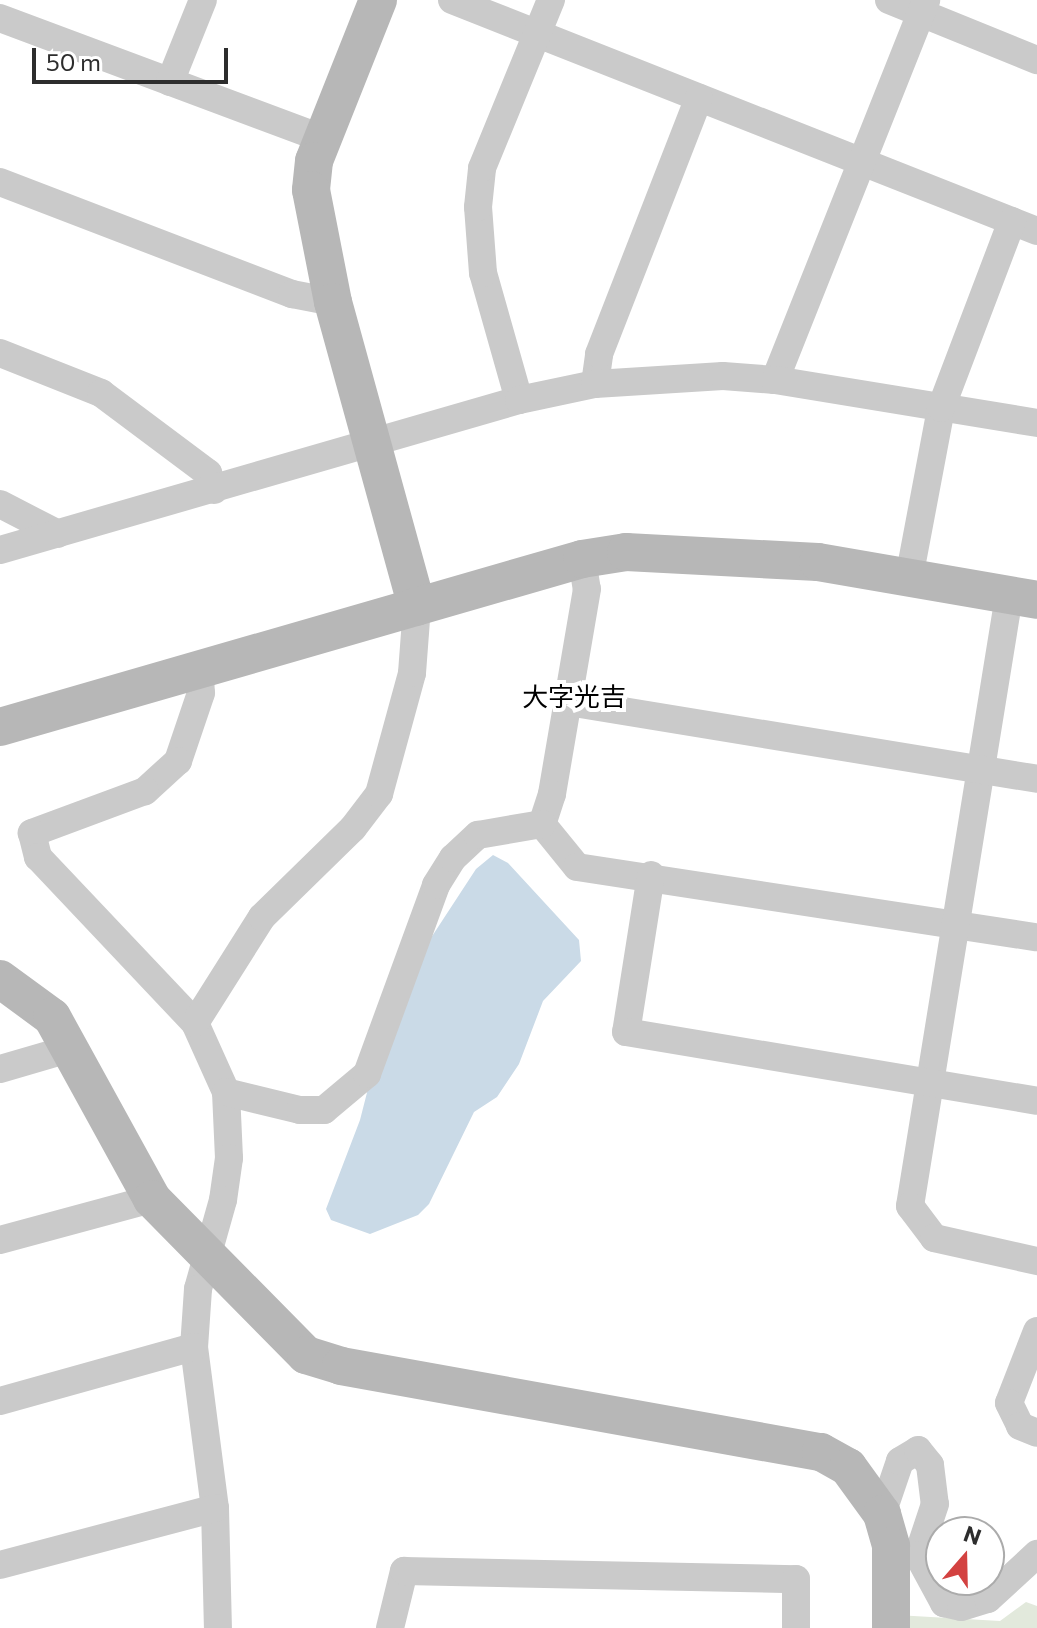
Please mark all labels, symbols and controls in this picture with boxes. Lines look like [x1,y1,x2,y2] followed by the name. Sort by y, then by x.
[36,32,232,82] scale bar
[46,47,101,76] text: 50 m
[522,680,626,712] district label: 大字光吉
[925,1516,1005,1596] north arrow
[960,1519,985,1550] text: N

